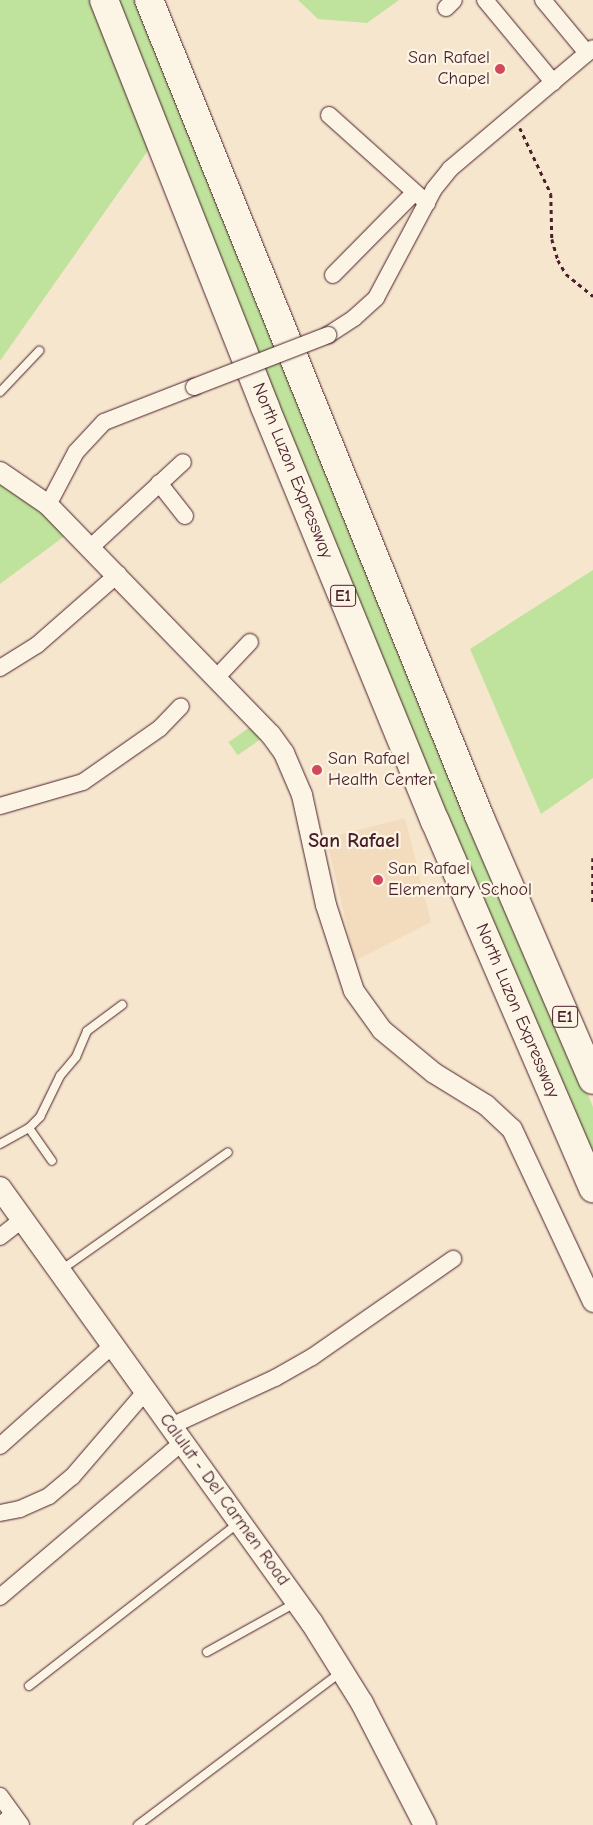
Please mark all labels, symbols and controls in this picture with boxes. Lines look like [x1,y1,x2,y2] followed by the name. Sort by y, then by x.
[408,48,490,90] place label: San Rafael Chapel
[494,63,506,75] marker: San Rafael Chapel
[247,380,337,562] street label: North Luzon Expressway
[329,582,357,610] road number: E1
[328,749,435,792] place label: San Rafael Health Center
[310,763,324,777] marker: San Rafael Health Center
[308,828,400,852] district label: San Rafael
[388,859,532,902] place label: San Rafael Elementary School
[372,874,384,886] marker: San Rafael Elementary School
[470,920,564,1102] street label: North Luzon Expressway
[551,1004,579,1030] road number: E1
[154,1410,294,1590] street label: Calulut - Del Carmen Road

